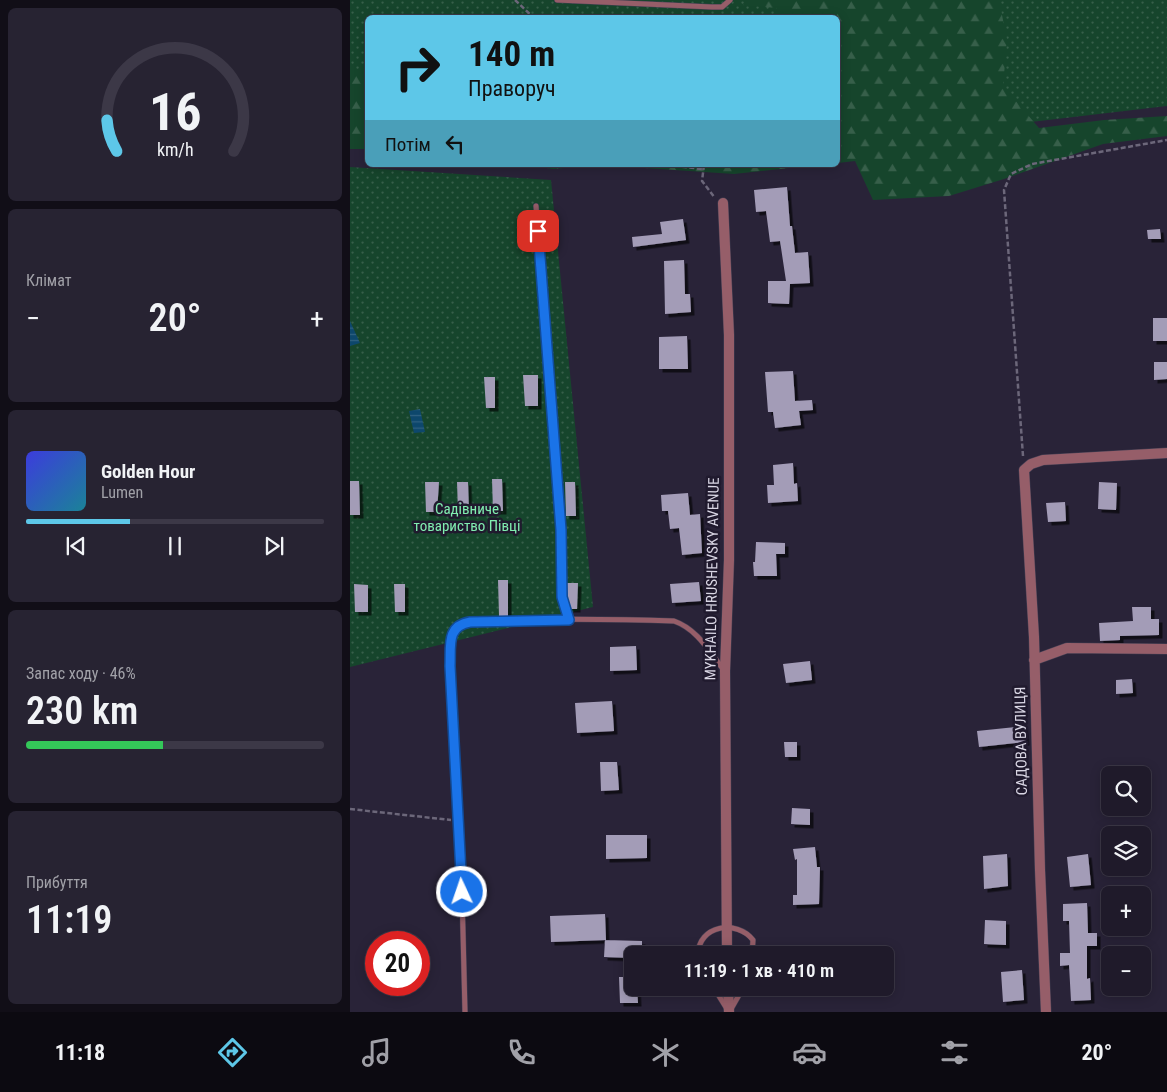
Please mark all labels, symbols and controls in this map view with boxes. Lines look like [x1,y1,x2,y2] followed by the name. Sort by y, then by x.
[468,34,555,75] text: 140 m
[385,35,450,100] icon: right
[468,76,556,101] text: Праворуч
[149,82,201,143] text: 16
[441,130,469,158] icon: left
[385,133,431,156] text: Потім
[157,139,193,160] text: km/h
[517,210,559,252] pin
[524,217,552,245] icon: arrive
[26,271,71,290] text: Клімат
[149,296,201,340] text: 20°
[26,302,40,335] text: −
[310,302,324,335] text: +
[101,460,195,483] text: Golden Hour
[701,477,723,681] street label: MYKHAILO HRUSHEVSKY AVENUE
[101,483,143,502] text: Lumen
[414,500,520,535] park label: Садівниче товариство Півці
[62,532,90,560] icon: previous
[161,532,189,560] icon: pause
[260,532,288,560] icon: next
[26,664,136,683] text: Запас ходу · 46%
[1011,686,1031,796] street label: САДОВА ВУЛИЦЯ
[26,689,138,733] text: 230 km
[1101,766,1151,996] map controls
[1101,766,1151,816] button: search
[1101,826,1151,876] button: layers
[435,865,487,917] position arrow
[26,873,88,892] text: Прибуття
[1101,886,1151,936] button: +
[26,898,112,942] text: 11:19
[365,931,430,996] speed limit sign: 20
[1101,946,1151,996] button: −
[684,959,834,982] text: 11:19 · 1 хв · 410 m
[215,1035,250,1070] icon: directions
[359,1035,394,1070] icon: music
[504,1035,539,1070] icon: phone
[648,1035,683,1070] icon: climate
[792,1035,827,1070] icon: car
[937,1035,972,1070] icon: filters
[55,1040,105,1065] text: 11:18
[1081,1040,1112,1065] text: 20°

